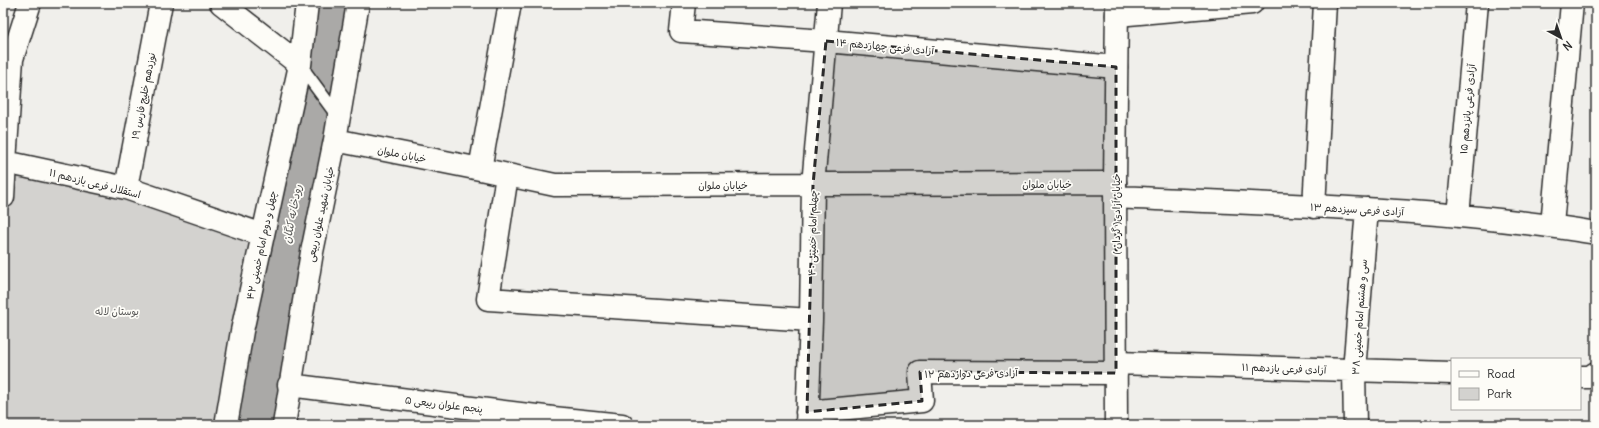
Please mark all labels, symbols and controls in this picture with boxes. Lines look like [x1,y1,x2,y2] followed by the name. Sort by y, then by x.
[1541,18,1581,58] north arrow
[835,36,935,58] street label: آزادی فرعی چهاردهم ۱۴
[1560,38,1575,53] text: N
[129,51,159,141] street label: نوزدهم خلیج فارس ۱۹
[1457,63,1479,155] street label: آزادی فرعی پانزدهم ۱۵
[376,143,428,166] street label: خیابان ملوان
[304,165,338,263] street label: خیابان شهید علوان ربیعی
[47,166,142,202] street label: استقلال فرعی یازدهم ۱۱
[1110,173,1123,255] street label: خیابان آزادی( گردان )
[1022,178,1072,191] street label: خیابان ملوان
[698,179,748,192] street label: خیابان ملوان
[279,183,305,245] water label: رودخانه کنگان
[244,189,281,301] street label: چهل و دوم امام خمینی ۴۲
[805,190,821,276] street label: چهلم امام خمینی ۴۰
[1310,201,1405,219] street label: آزادی فرعی سیزدهم ۱۳
[1349,258,1371,375] street label: سی و هشتم امام خمینی ۳۸
[95,305,139,318] park label: بوستان لاله
[1451,358,1581,410] legend
[1241,361,1327,377] street label: آزادی فرعی یازدهم ۱۱
[924,366,1018,382] street label: آزادی فرعی دوازدهم ۱۲
[1487,366,1515,381] text: Road
[1487,386,1512,401] text: Park
[404,393,484,417] street label: پنجم علوان ربیعی ۵

